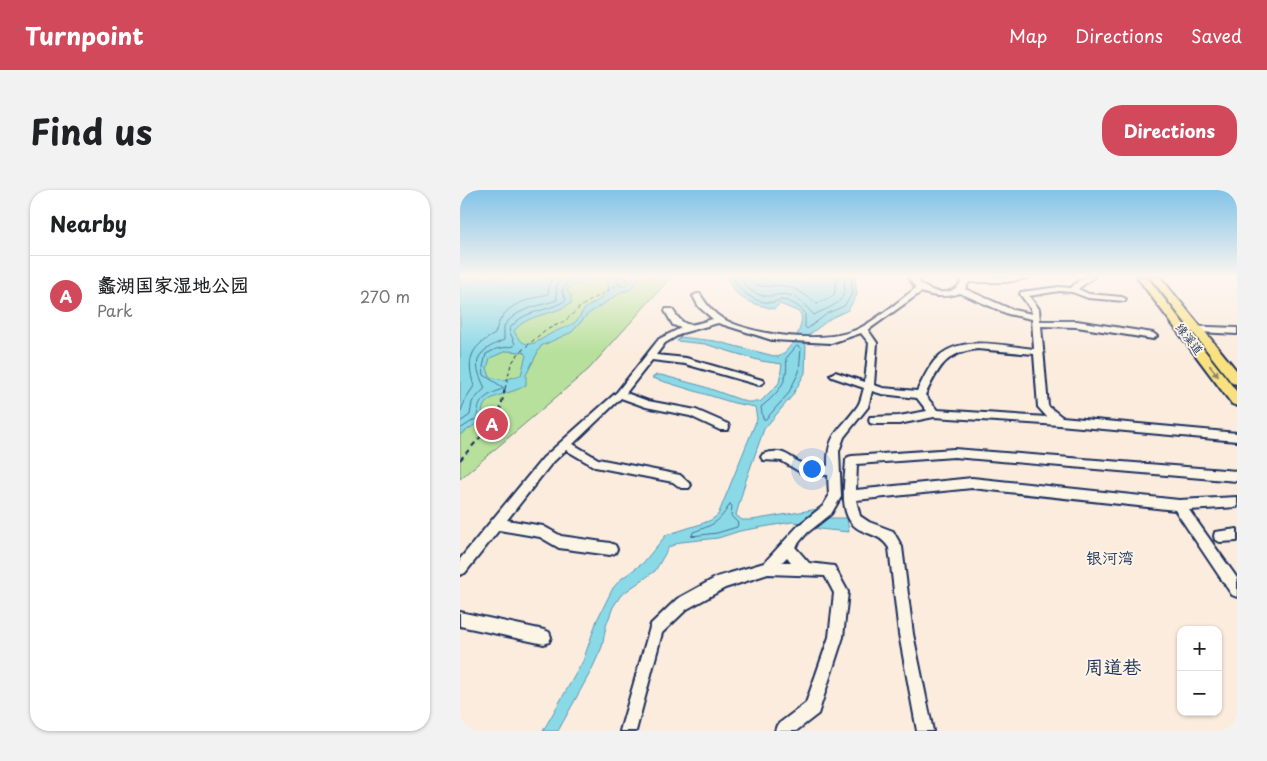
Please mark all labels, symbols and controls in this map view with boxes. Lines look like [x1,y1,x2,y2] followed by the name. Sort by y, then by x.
[25,17,144,53] text: Turnpoint
[1009,22,1047,49] text: Map
[1075,22,1163,49] text: Directions
[1191,22,1242,49] text: Saved
[30,104,152,157] text: Find us
[1102,105,1237,156] button: Directions
[50,207,127,239] text: Nearby
[97,270,249,298] text: 蠡湖国家湿地公园
[60,284,72,308] text: A
[360,284,410,308] text: 270 m
[97,298,133,322] text: Park
[1172,319,1208,358] street label: 缘溪道
[1209,364,1220,377] one-way arrow
[476,405,508,443] pin: A
[799,456,825,482] your location
[1086,545,1134,569] district label: 银河湾
[1177,626,1222,716] map controls
[1177,626,1222,671] button: +
[1084,652,1142,680] district label: 周道巷
[1177,671,1222,716] button: −

